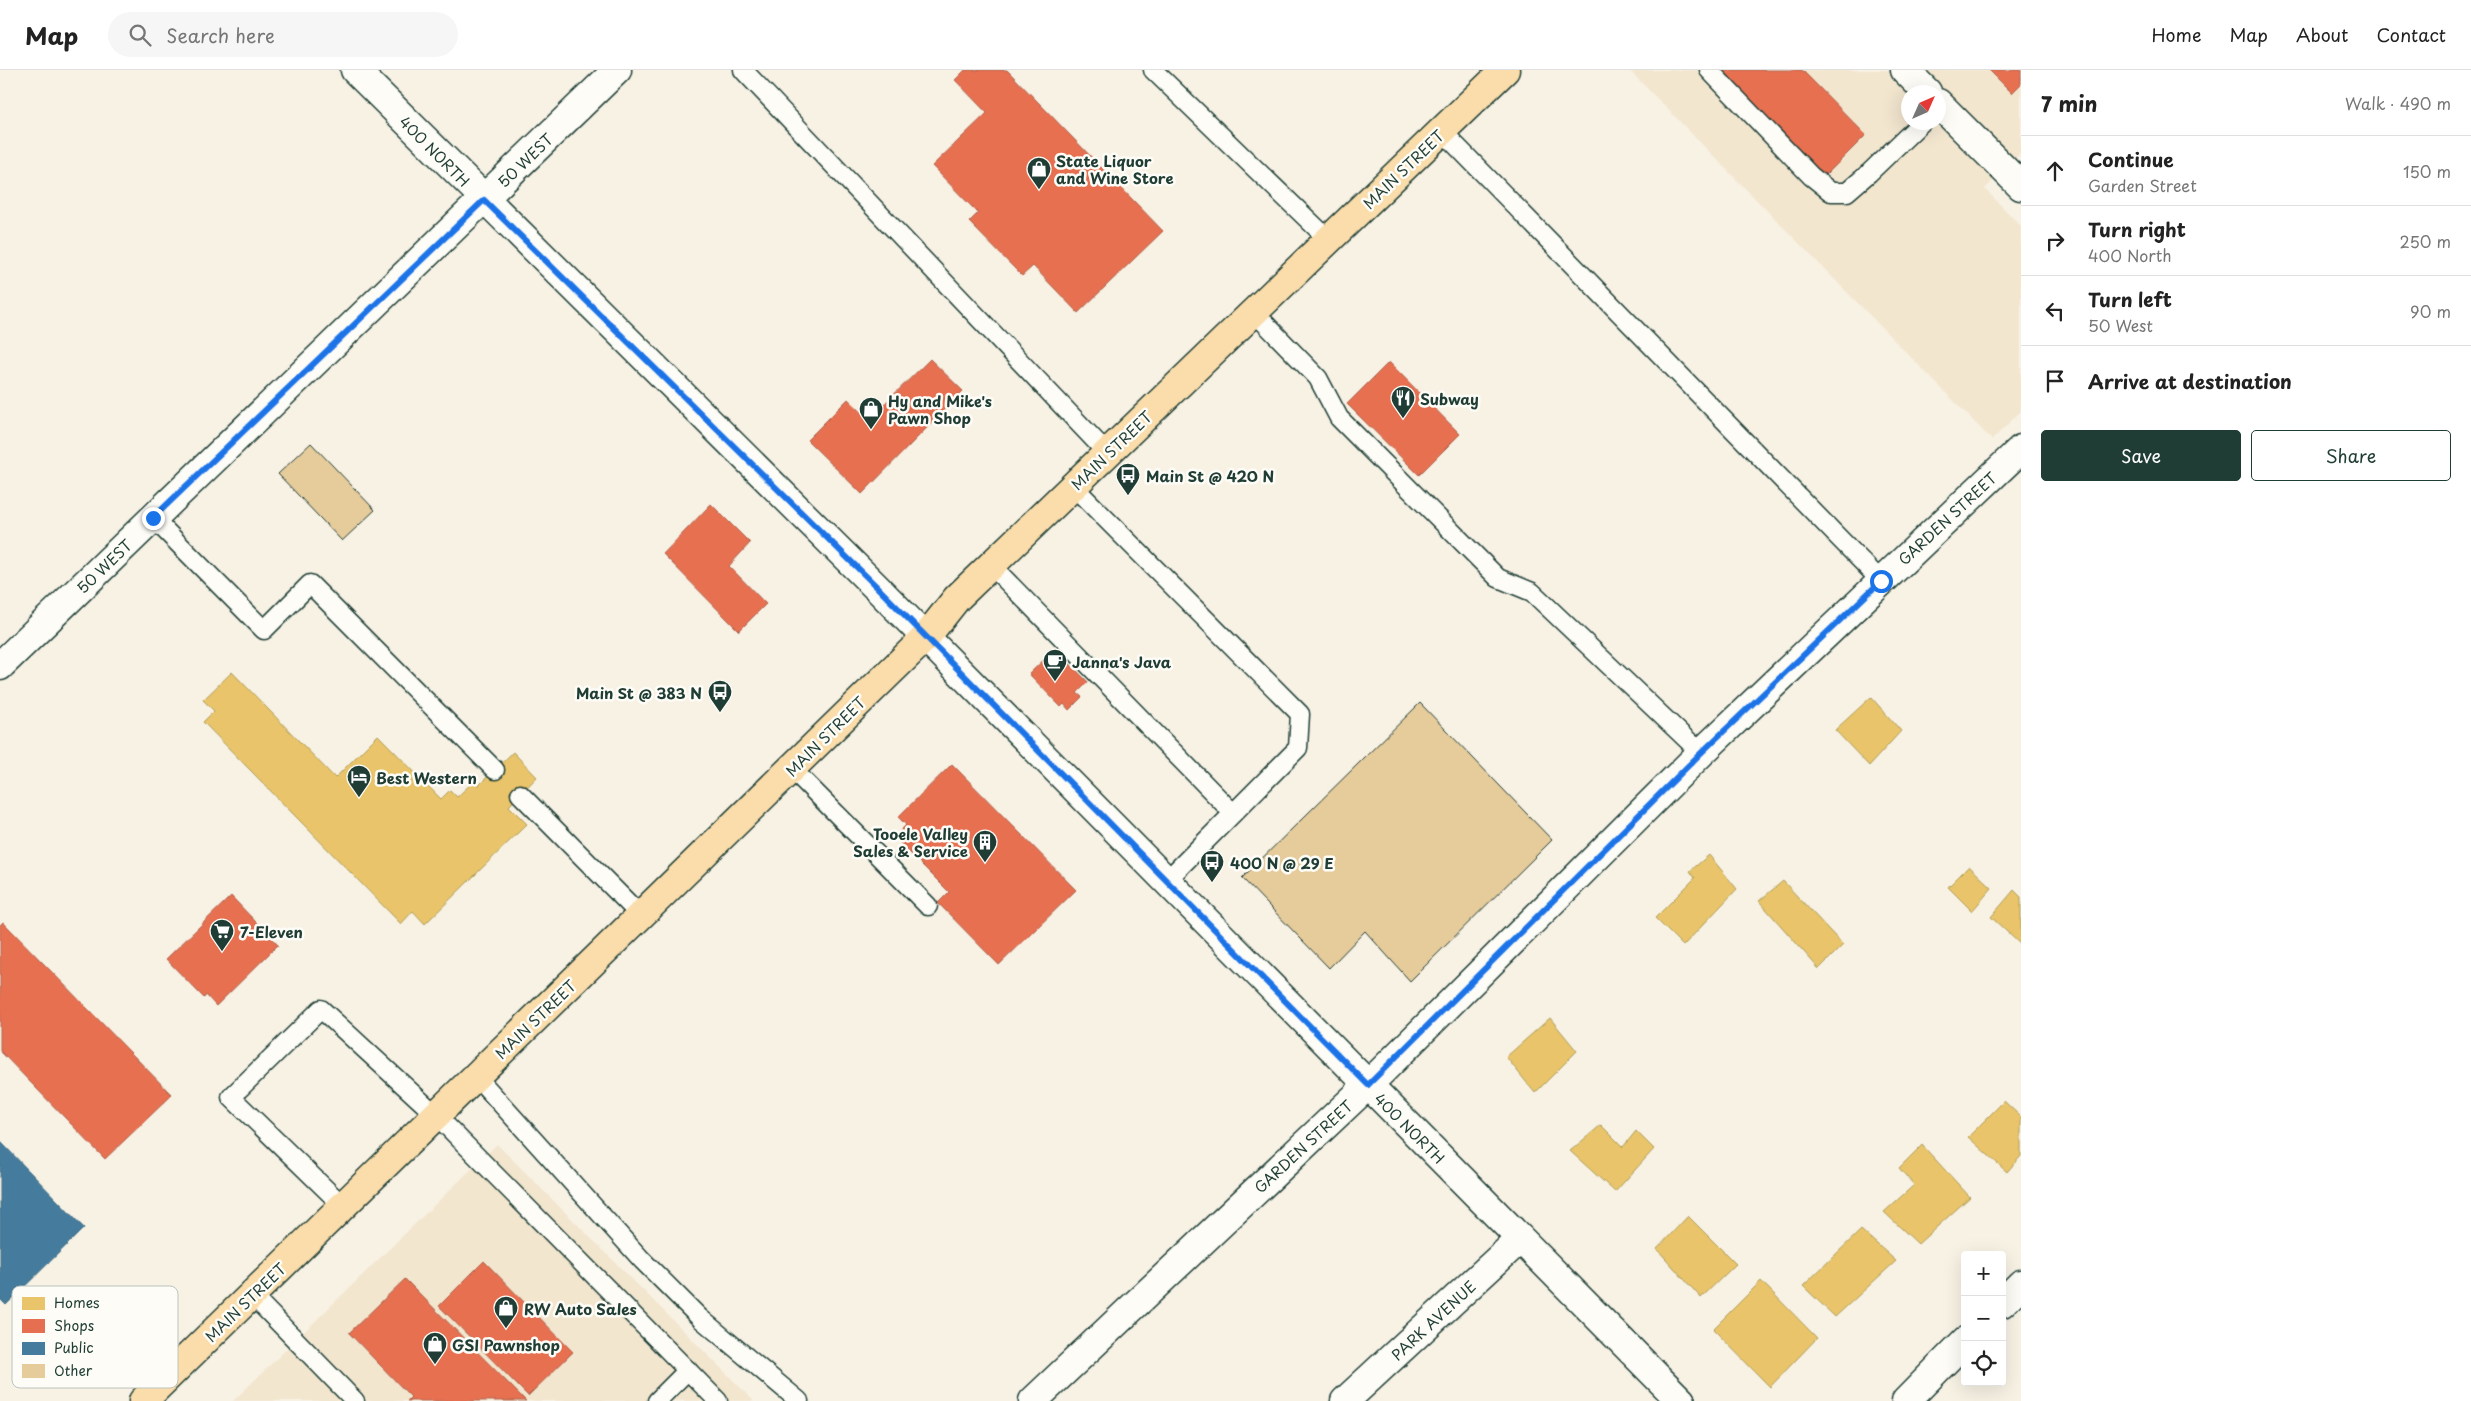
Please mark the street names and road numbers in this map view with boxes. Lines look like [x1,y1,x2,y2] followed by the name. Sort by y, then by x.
[394,110,476,192] street label: 400 NORTH
[1357,124,1449,214] street label: MAIN STREET
[492,127,558,192] street label: 50 WEST
[1065,405,1157,495] street label: MAIN STREET
[1893,465,2002,570] street label: GARDEN STREET
[71,533,137,598] street label: 50 WEST
[780,690,871,781] street label: MAIN STREET
[489,974,581,1064] street label: MAIN STREET
[1369,1087,1451,1169] street label: 400 NORTH
[1249,1093,1358,1198] street label: GARDEN STREET
[199,1257,291,1347] street label: MAIN STREET
[1386,1275,1480,1365] street label: PARK AVENUE

